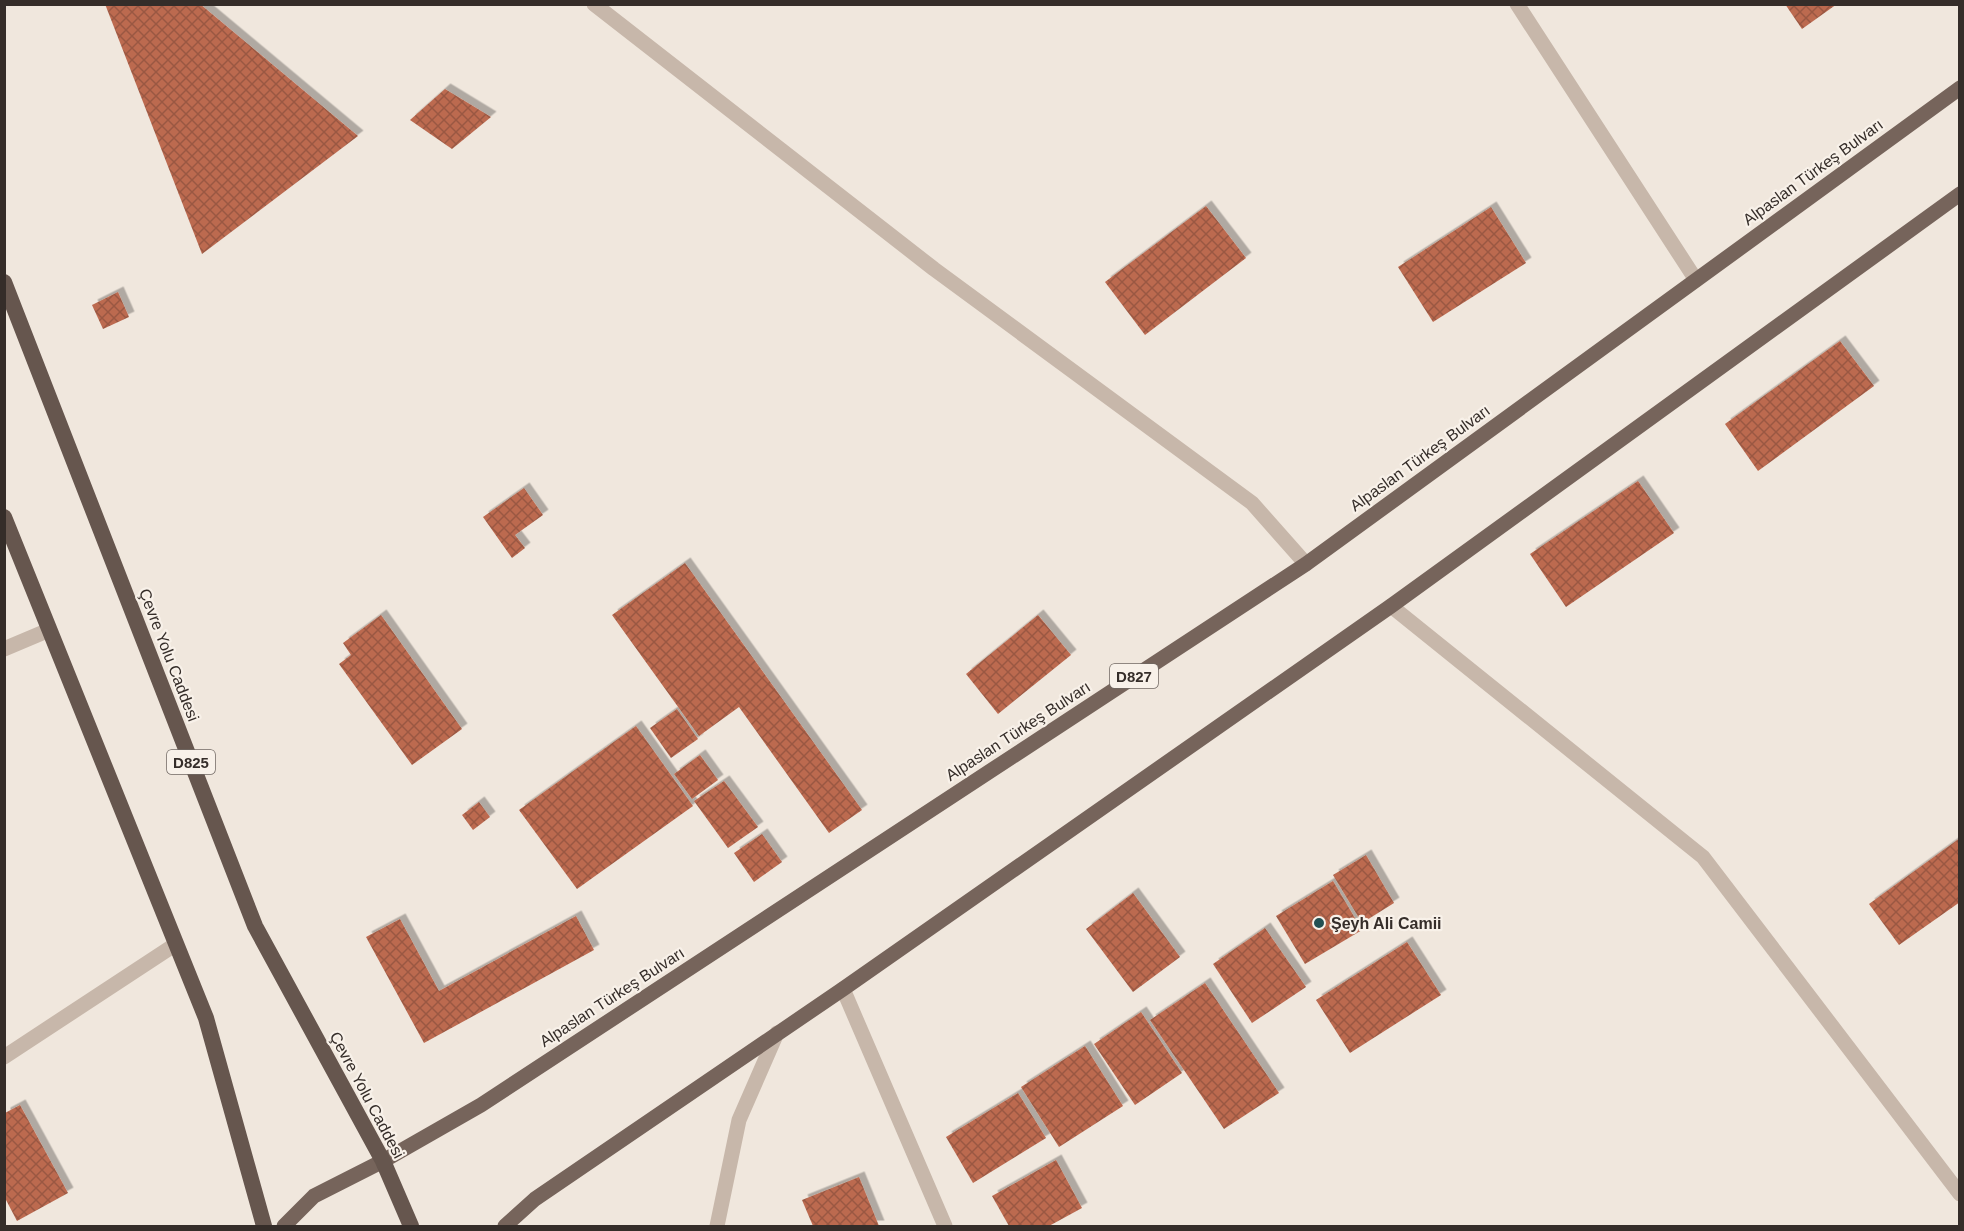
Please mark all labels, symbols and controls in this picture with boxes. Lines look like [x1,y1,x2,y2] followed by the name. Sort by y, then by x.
[1740,116,1886,228] street label: Alpaslan Türkeş Bulvarı
[1347,402,1493,514] street label: Alpaslan Türkeş Bulvarı
[136,586,202,724] street label: Çevre Yolu Caddesi
[1110,664,1158,688] road number: D827
[943,678,1093,784] street label: Alpaslan Türkeş Bulvarı
[167,750,215,774] road number: D825
[1331,915,1442,932] place label: Şeyh Ali Camii
[1312,916,1326,930] marker: Şeyh Ali Camii
[537,944,687,1050] street label: Alpaslan Türkeş Bulvarı
[327,1029,407,1161] street label: Çevre Yolu Caddesi

